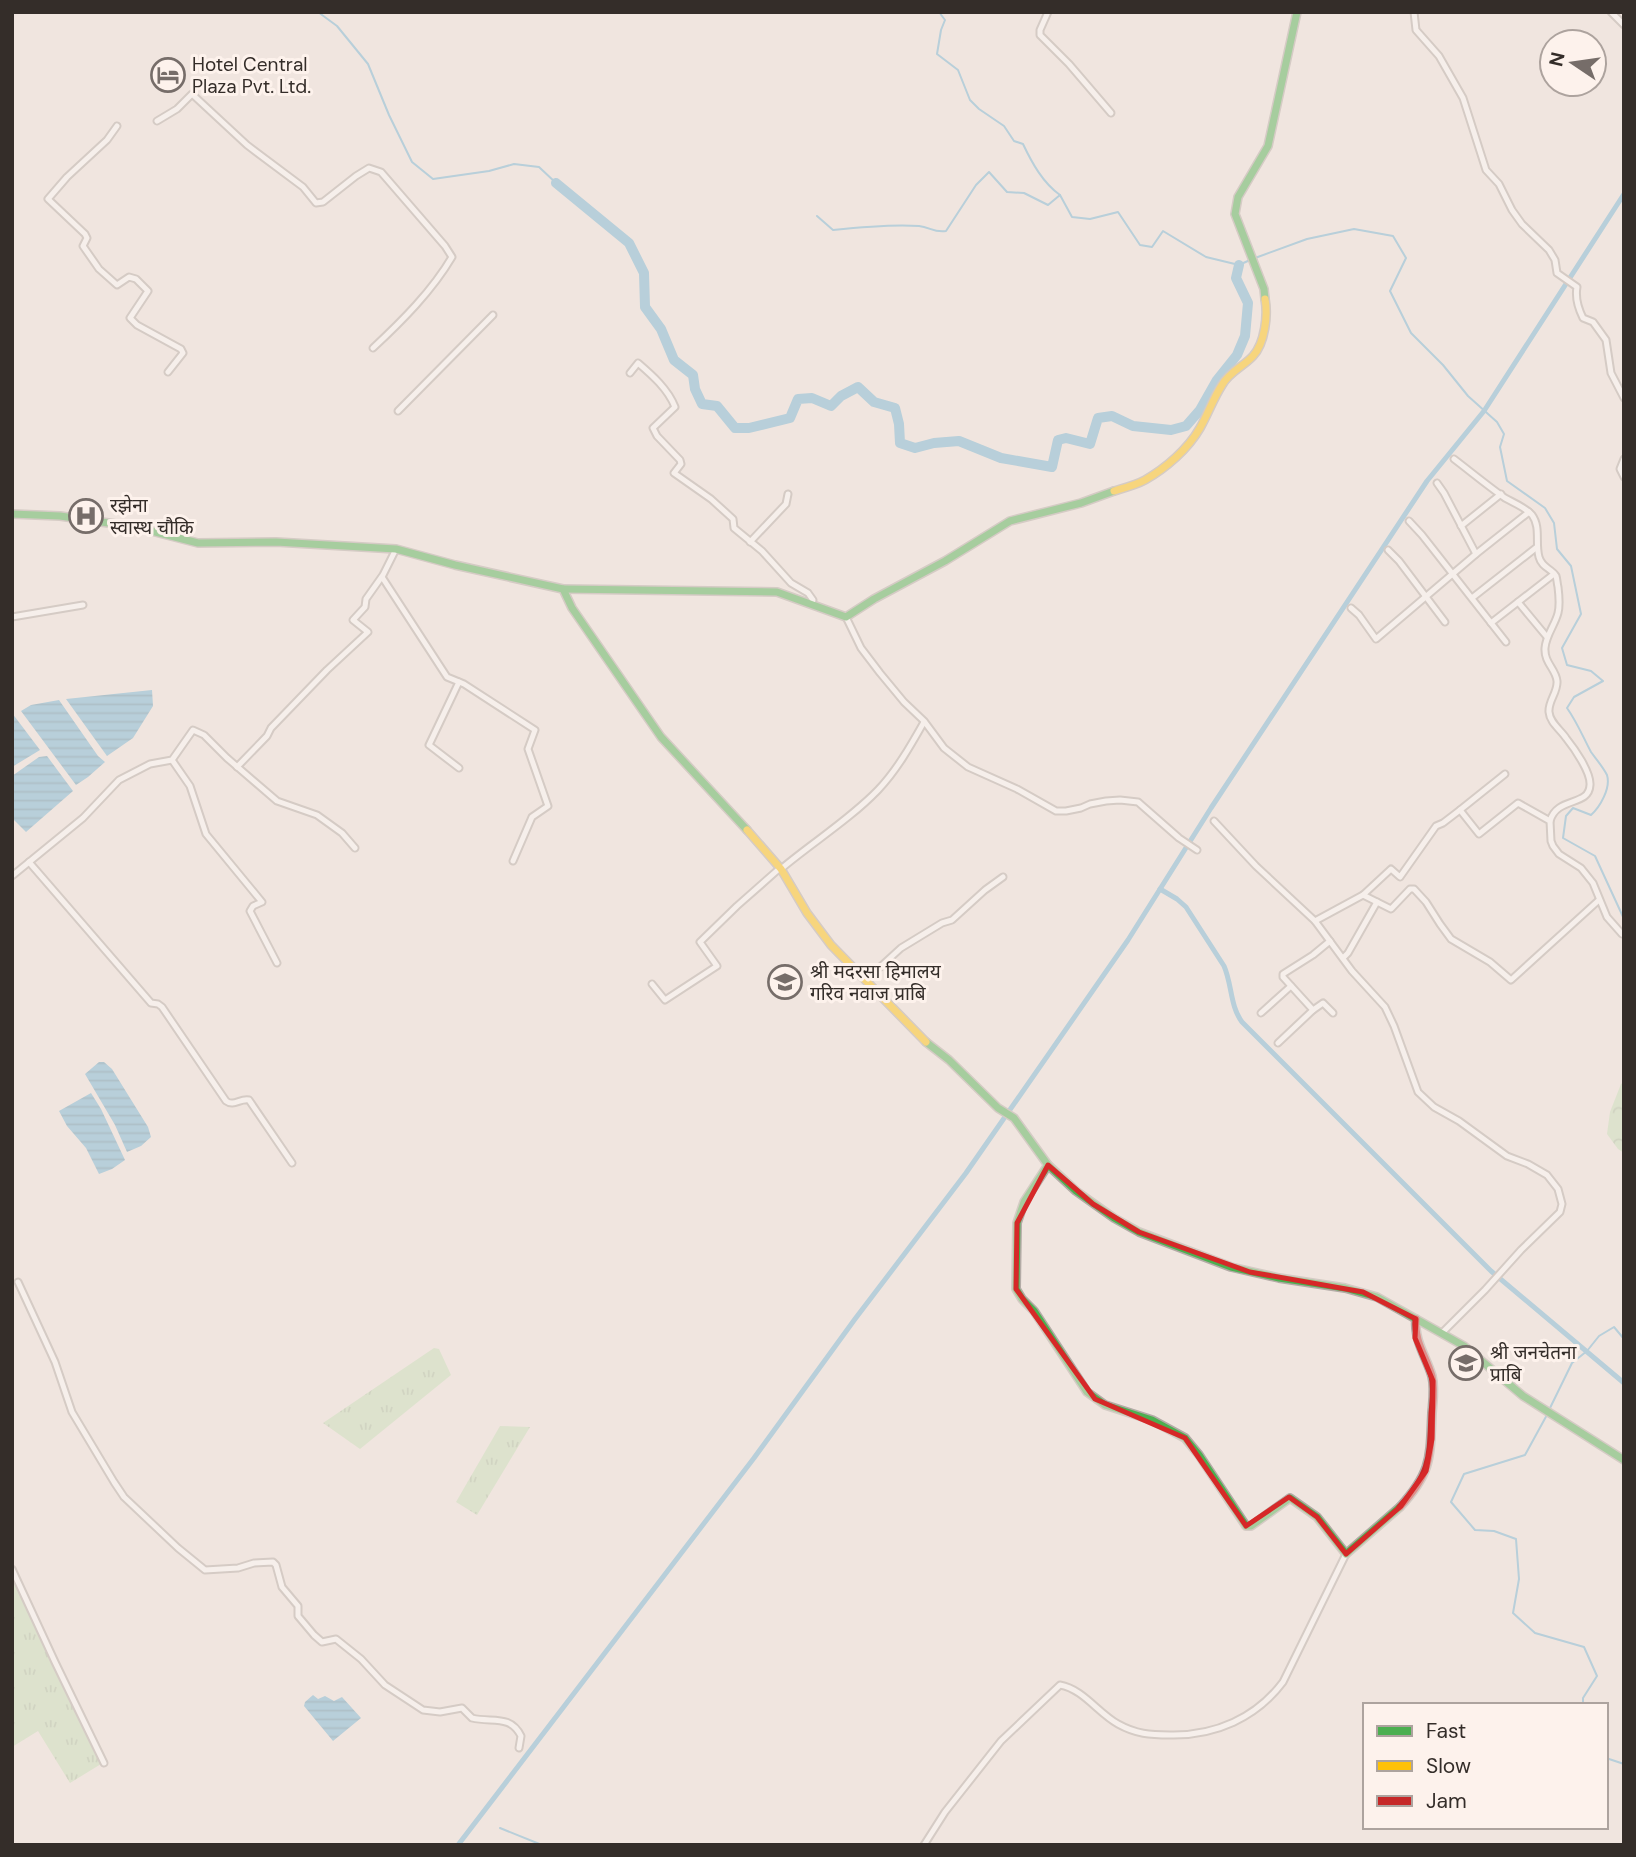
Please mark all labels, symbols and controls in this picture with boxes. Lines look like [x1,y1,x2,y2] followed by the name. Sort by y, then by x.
[1538,28,1608,98] north arrow
[1543,50,1571,69] text: N
[192,52,311,99] place label: Hotel Central Plaza Pvt. Ltd.
[149,56,187,94] hotel icon: Hotel Central Plaza Pvt. Ltd.
[110,493,194,540] place label: रझेना स्वास्थ चौकि
[67,497,105,535] hospital icon: रझेना स्वास्थ चौकि
[810,959,942,1006] place label: श्री मदरसा हिमालय गरिव नवाज प्राबि
[766,963,804,1001] school or university icon: श्री मदरसा हिमालय गरिव नवाज प्राबि
[1490,1340,1578,1387] place label: श्री जनचेतना प्राबि
[1447,1344,1485,1382] school or university icon: श्री जनचेतना प्राबि
[1363,1703,1608,1829] legend
[1426,1717,1466,1745] text: Fast
[1426,1752,1471,1780] text: Slow
[1426,1787,1467,1815] text: Jam

